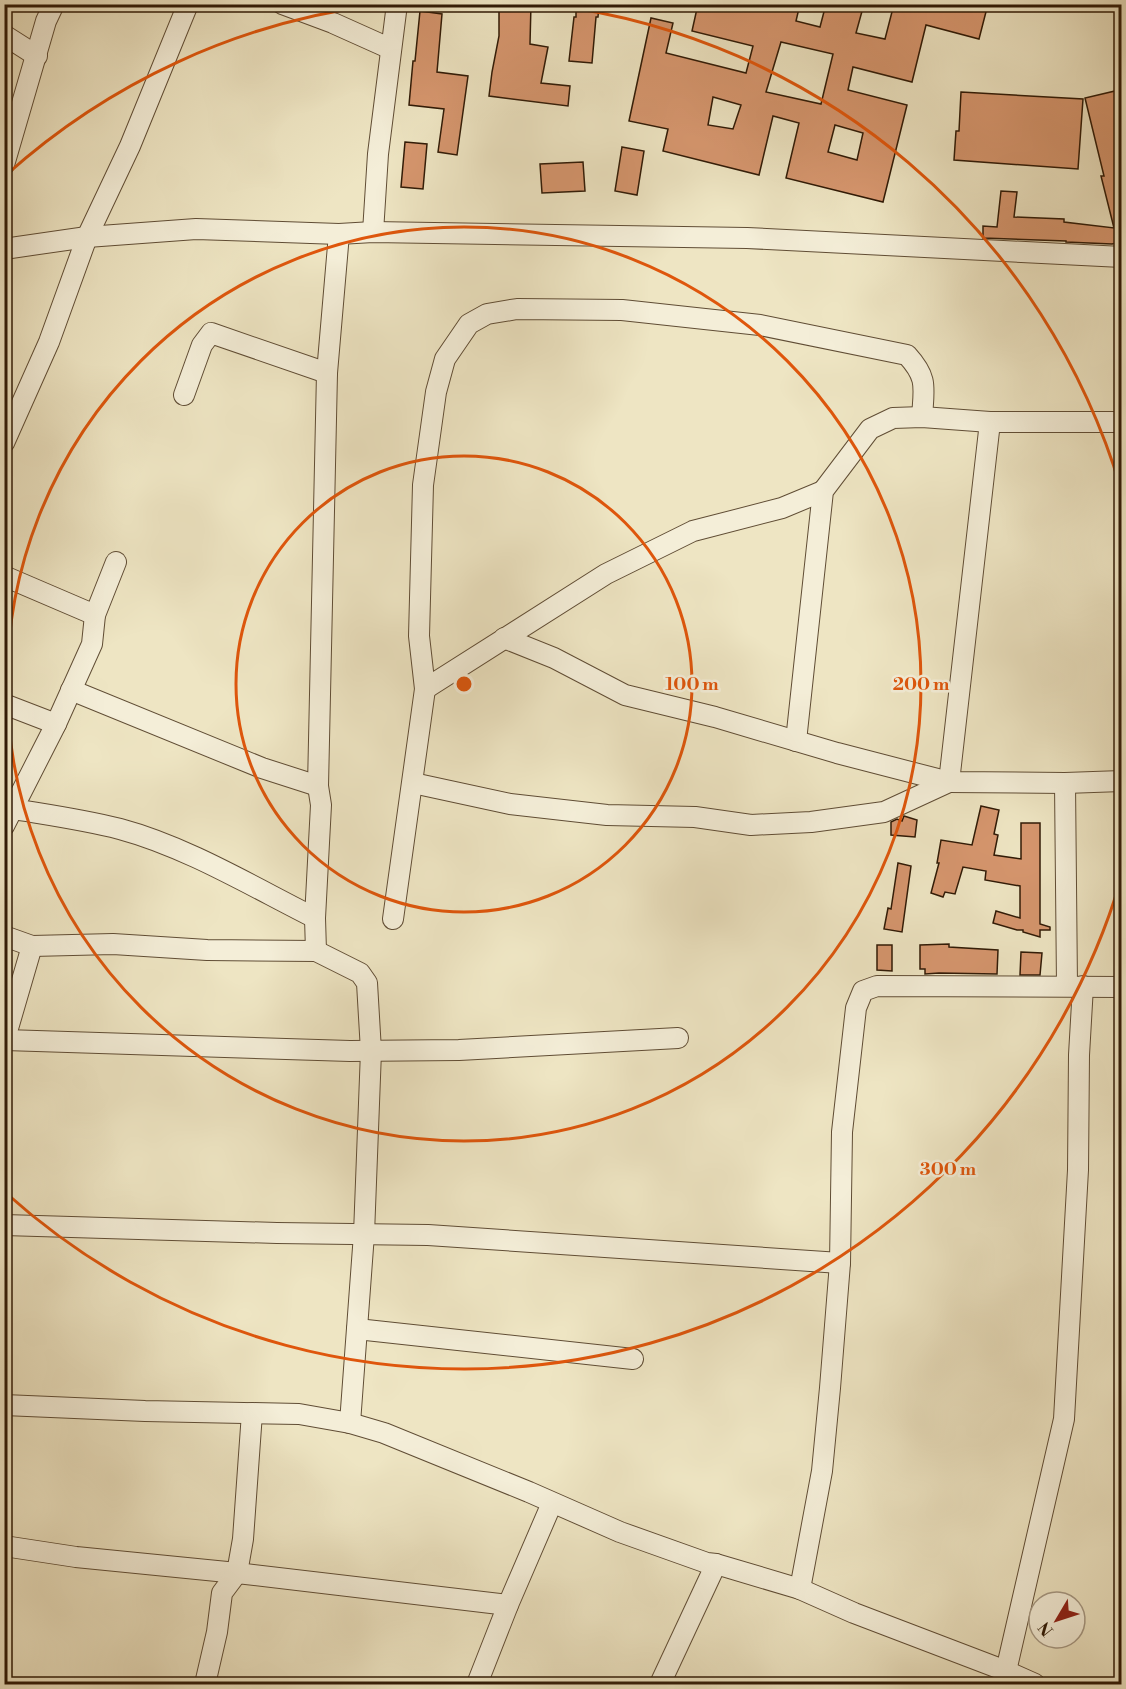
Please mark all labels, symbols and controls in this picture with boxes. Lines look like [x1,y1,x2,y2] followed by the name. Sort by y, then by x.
[665,673,719,696] text: 100 m
[893,673,950,696] text: 200 m
[454,674,474,694] centre of rings
[920,1158,977,1181] text: 300 m
[1027,1590,1087,1650] north arrow
[1034,1617,1058,1640] text: N

